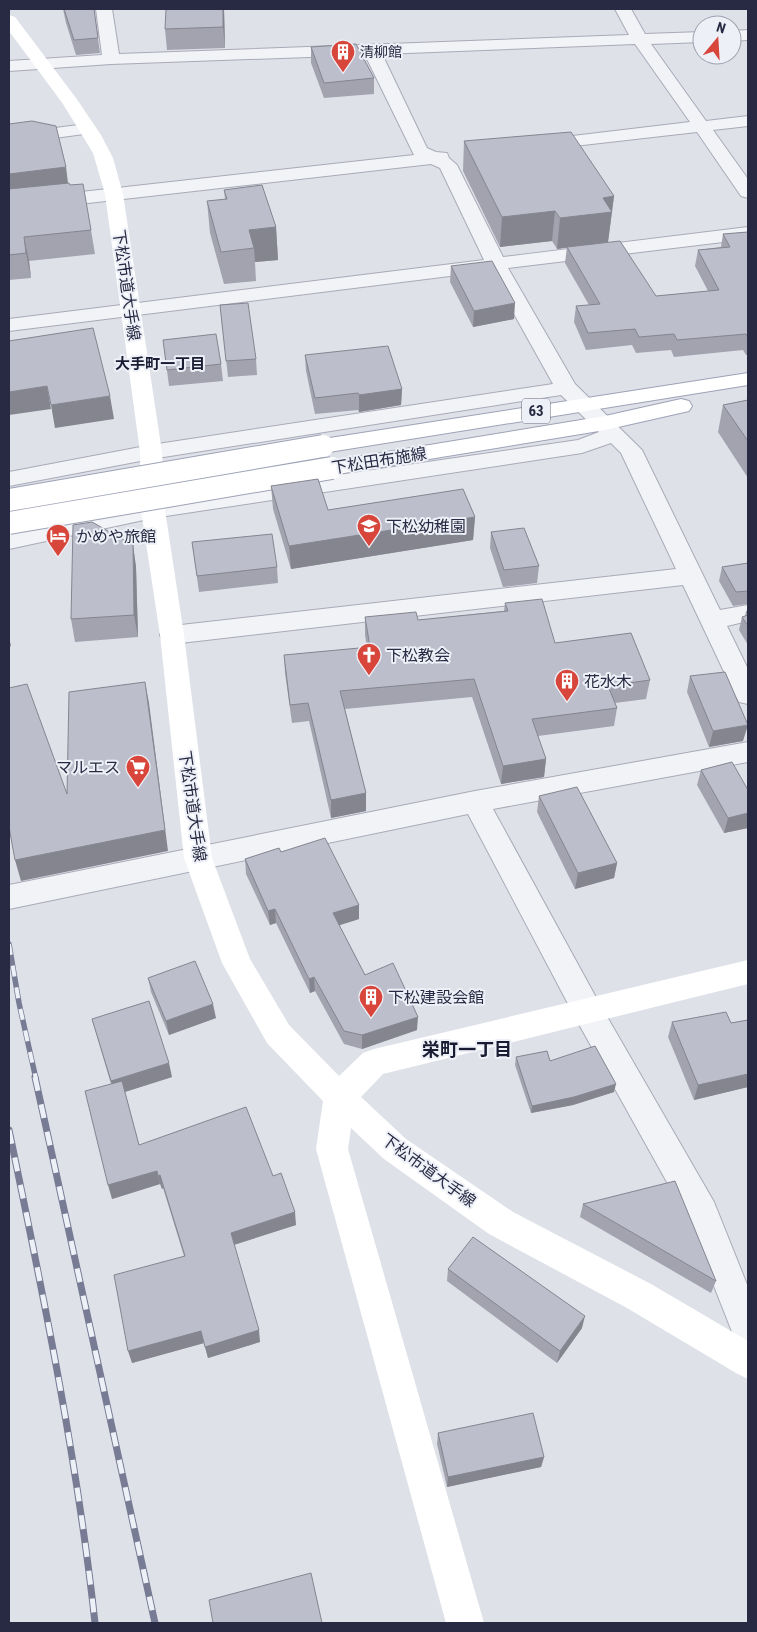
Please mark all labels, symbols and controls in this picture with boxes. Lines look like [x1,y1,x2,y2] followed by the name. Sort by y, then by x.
[692,15,742,65] north arrow
[714,19,728,37] text: N
[330,39,356,73] building icon: 清柳館
[360,44,402,60] place label: 清柳館
[109,228,144,342] street label: 下松市道大手線
[115,355,205,373] district label: 大手町一丁目
[522,398,550,424] road number: 63
[330,444,428,477] street label: 下松田布施線
[356,513,382,547] school or university icon: 下松幼稚園
[386,517,466,536] place label: 下松幼稚園
[45,523,71,557] hotel icon: かめや旅館
[76,527,156,546] place label: かめや旅館
[356,642,382,676] church icon: 下松教会
[386,646,450,665] place label: 下松教会
[554,668,580,702] building icon: 花水木
[584,672,632,691] place label: 花水木
[175,749,210,863] street label: 下松市道大手線
[125,754,151,788] supermarket icon: マルエス
[56,758,120,777] place label: マルエス
[358,984,384,1018] building icon: 下松建設会館
[388,988,484,1007] place label: 下松建設会館
[422,1039,512,1060] district label: 栄町一丁目
[378,1130,480,1211] street label: 下松市道大手線

